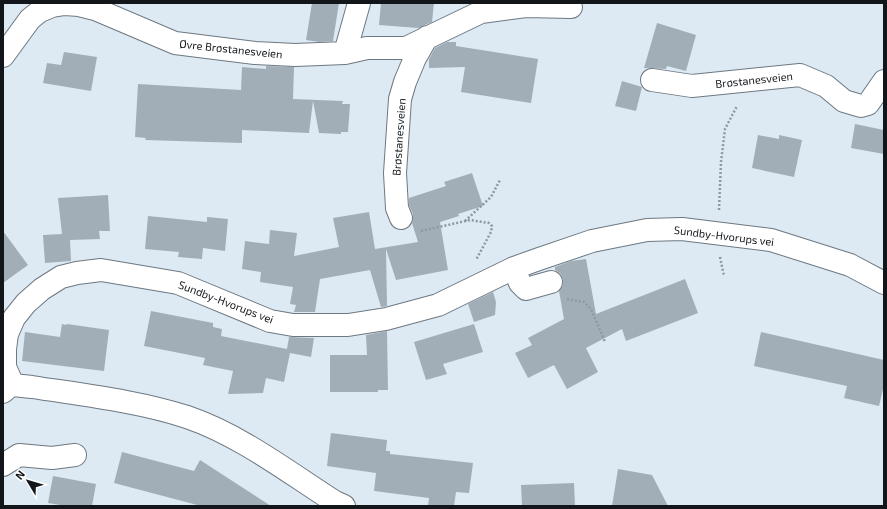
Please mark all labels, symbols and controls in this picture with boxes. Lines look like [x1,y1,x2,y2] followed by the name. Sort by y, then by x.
[179,37,283,60] street label: Øvre Brøstanesveien
[715,69,793,90] street label: Brøstanesveien
[389,98,408,176] street label: Brøstanesveien
[673,223,775,248] street label: Sundby-Hvorups vei
[177,277,276,326] street label: Sundby-Hvorups vei
[8,461,48,501] north arrow
[12,467,27,482] text: N

